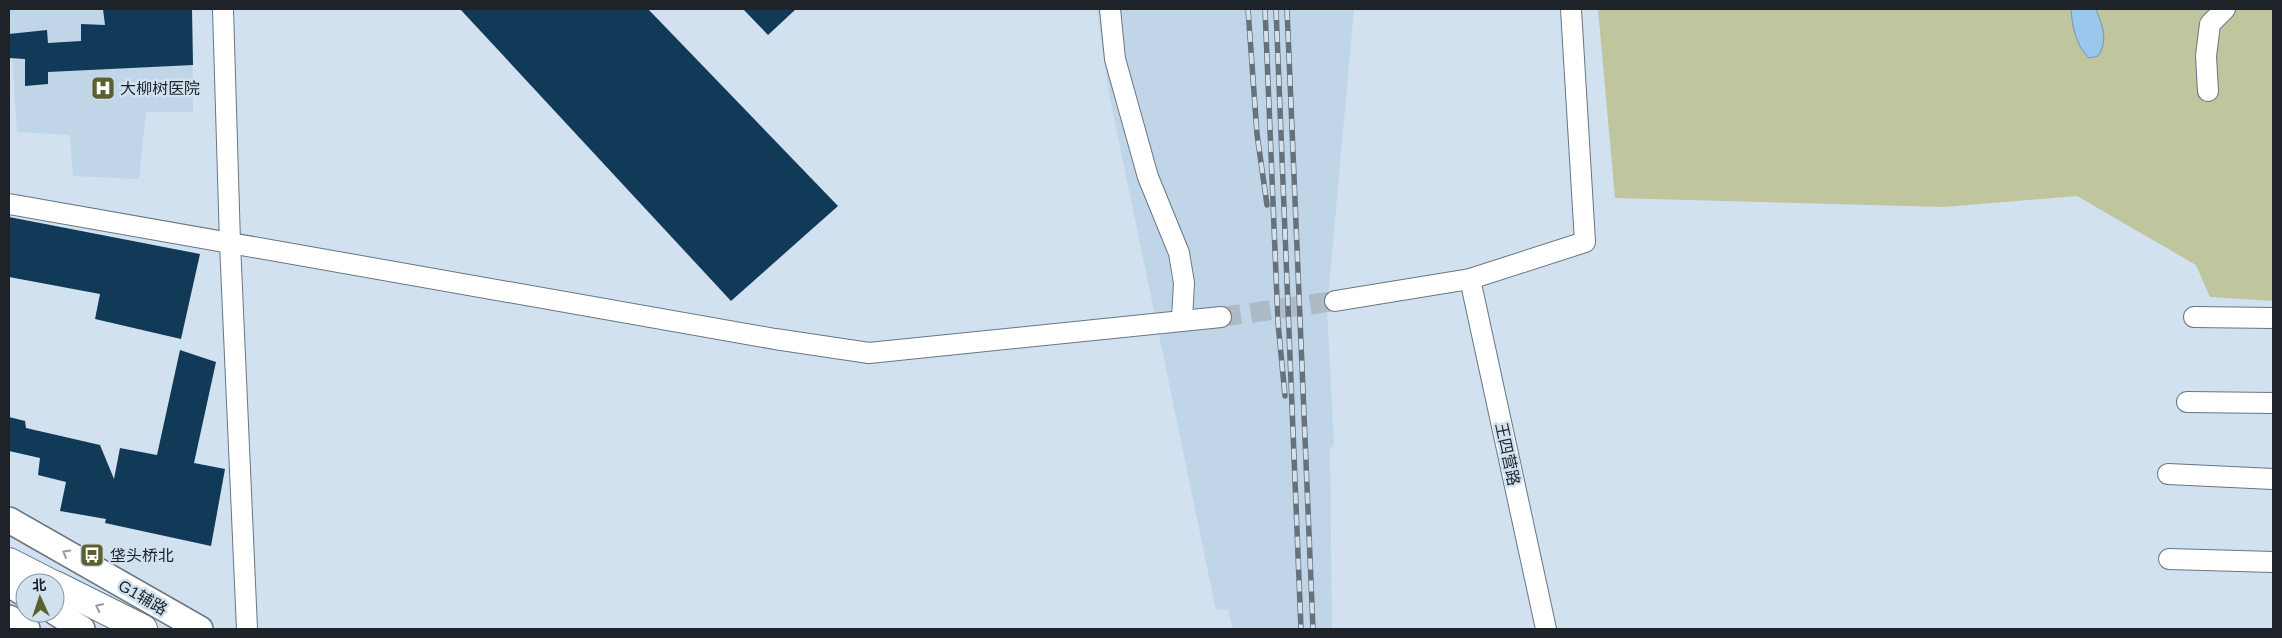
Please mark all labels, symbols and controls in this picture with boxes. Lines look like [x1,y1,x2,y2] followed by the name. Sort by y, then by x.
[90,75,116,101] hospital icon: 大柳树医院
[120,80,200,97] place label: 大柳树医院
[1493,421,1522,487] street label: 王四营路
[79,542,105,568] bus stop icon: 垡头桥北
[110,547,174,564] place label: 垡头桥北
[63,549,72,559] one-way arrow
[15,573,65,623] north arrow
[32,577,47,593] text: 北
[115,577,170,618] street label: G1辅路
[95,603,104,613] one-way arrow

